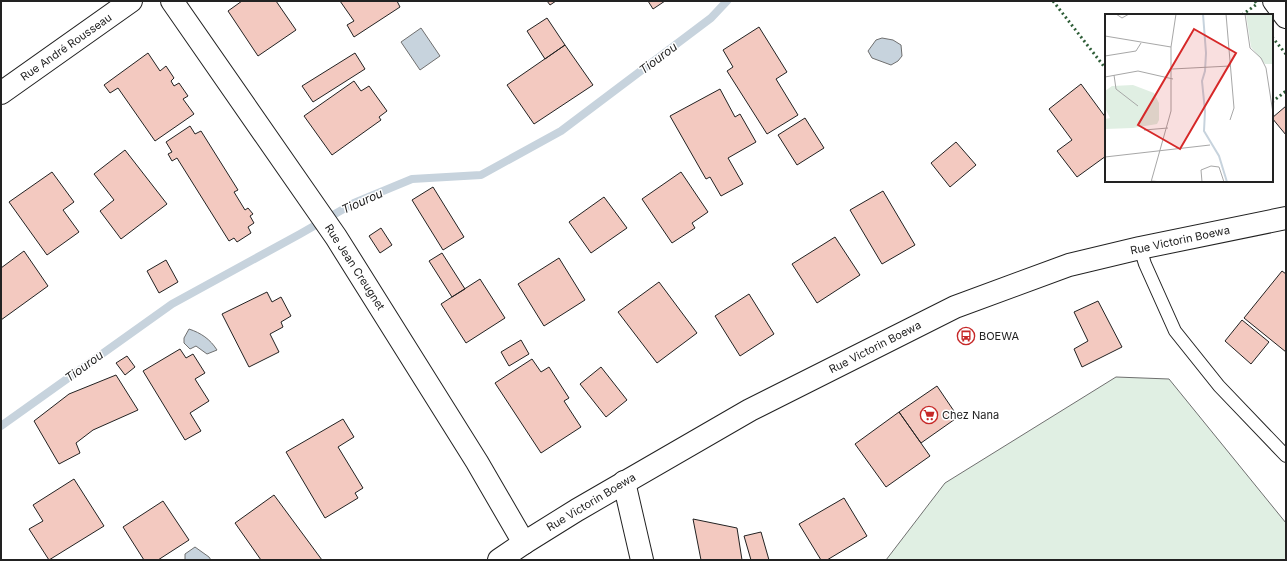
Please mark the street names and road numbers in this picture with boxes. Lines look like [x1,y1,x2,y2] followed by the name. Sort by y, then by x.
[18,10,114,84] street label: Rue André Rousseau
[322,221,388,313] street label: Rue Jean Creugnet
[1129,223,1231,257] street label: Rue Victorin Boewa
[827,318,923,376] street label: Rue Victorin Boewa
[544,470,638,534] street label: Rue Victorin Boewa

